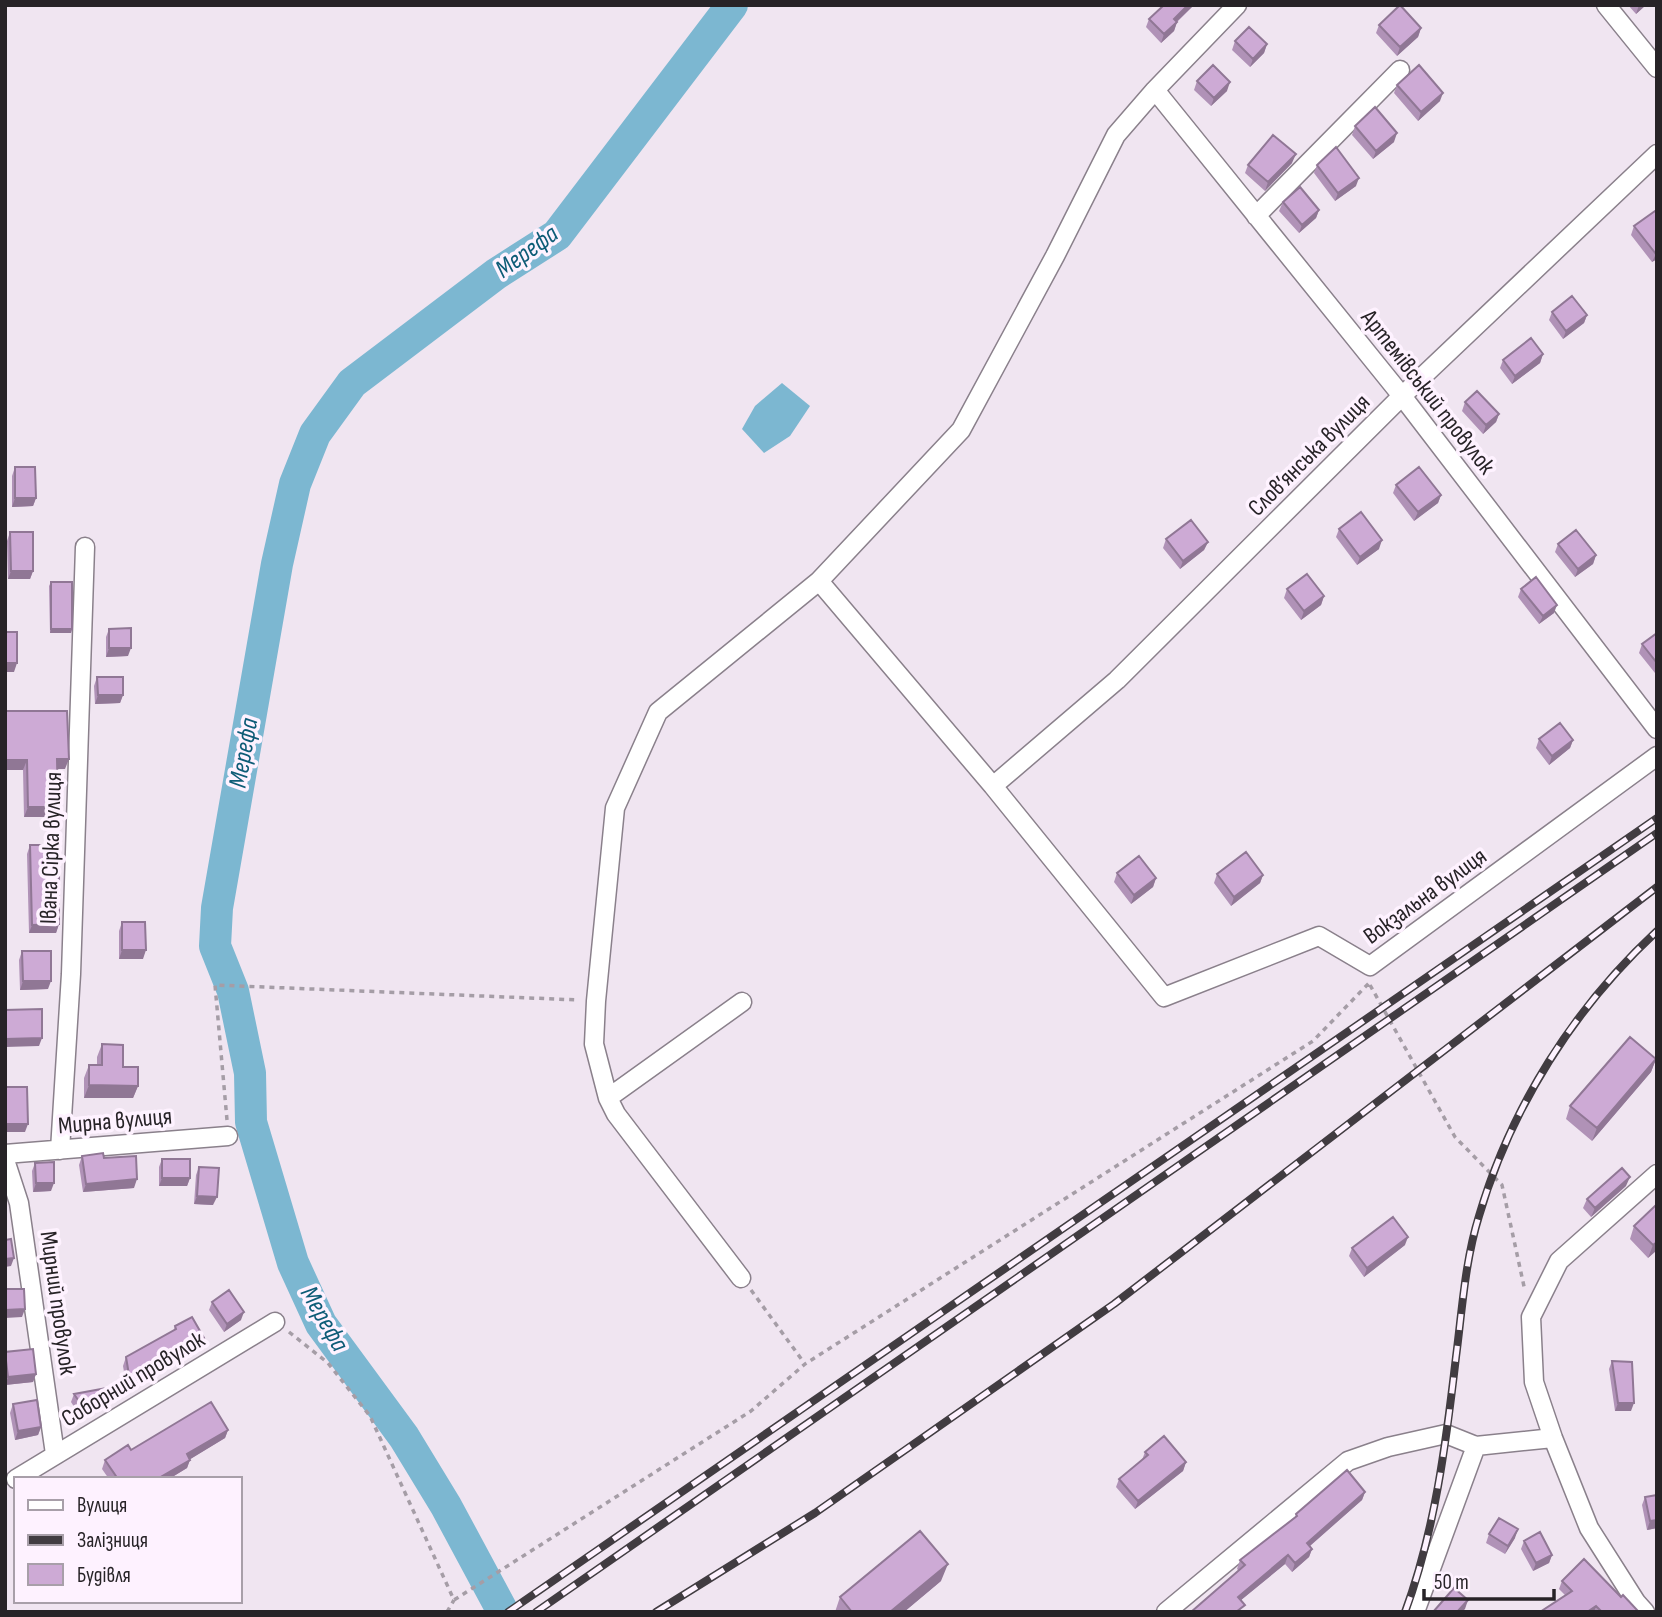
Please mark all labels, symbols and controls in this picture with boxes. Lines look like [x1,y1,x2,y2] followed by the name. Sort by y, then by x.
[489,219,565,285] water label: Мерефа
[1354,303,1502,481] street label: Артемівський провулок
[1242,388,1376,522] street label: Слов’янська вулиця
[223,715,265,790] water label: Мерефа
[34,771,68,925] street label: Івана Сірка вулиця
[1358,842,1492,950] street label: Вокзальна вулиця
[57,1102,173,1140] street label: Мирна вулиця
[34,1229,83,1378] street label: Мирний провулок
[293,1281,355,1358] water label: Мерефа
[56,1324,211,1433] street label: Соборний провулок
[14,1477,242,1603] legend
[77,1493,127,1518] text: Вулиця
[77,1528,148,1553] text: Залізниця
[1424,1558,1554,1602] scale bar
[77,1563,131,1588] text: Будівля
[1434,1570,1469,1595] text: 50 m

